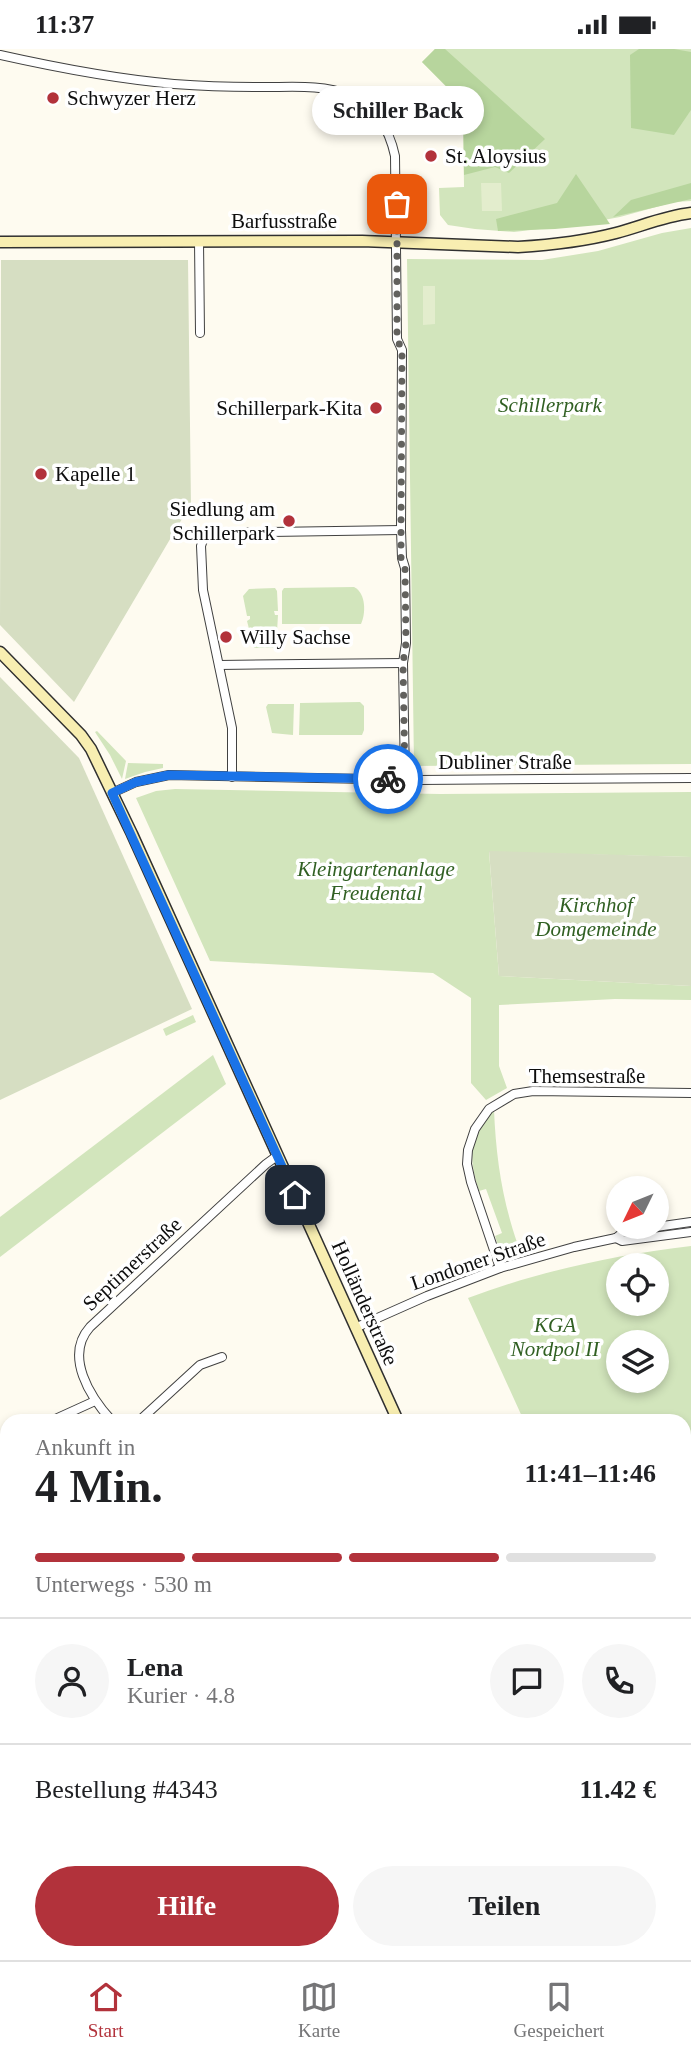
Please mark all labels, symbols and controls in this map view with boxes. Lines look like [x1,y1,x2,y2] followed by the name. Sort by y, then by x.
[35,10,94,39] text: 11:37
[311,85,483,134] callout: Schiller Back
[67,86,196,110] place label: Schwyzer Herz
[45,90,61,106] marker: Schwyzer Herz
[333,98,463,123] text: Schiller Back
[445,144,547,168] place label: St. Aloysius
[423,148,439,164] marker: St. Aloysius
[367,174,427,234] pin
[378,185,416,223] icon: bag
[231,209,337,233] street label: Barfusstraße
[498,393,603,417] park label: Schillerpark
[216,396,363,420] place label: Schillerpark-Kita
[368,400,384,416] marker: Schillerpark-Kita
[55,462,136,486] place label: Kapelle 1
[33,466,49,482] marker: Kapelle 1
[169,497,275,545] place label: Siedlung am Schillerpark
[281,513,297,529] marker: Siedlung am Schillerpark
[240,625,351,649] place label: Willy Sachse
[218,629,234,645] marker: Willy Sachse
[353,744,423,814] courier
[438,750,572,774] street label: Dubliner Straße
[369,760,407,798] icon: bike
[296,857,455,905] park label: Kleingartenanlage Freudental
[534,893,657,941] park label: Kirchhof Domgemeinde
[529,1064,645,1088] street label: Themsestraße
[265,1165,325,1225] pin
[276,1176,314,1214] icon: home
[606,1176,668,1239] north arrow
[606,1176,669,1393] map controls
[78,1212,186,1316] street label: Septimerstraße
[408,1227,548,1295] street label: Londoner Straße
[327,1237,403,1369] street label: Holländerstraße
[606,1253,669,1316] button: locate
[510,1313,600,1361] park label: KGA Nordpol II
[606,1330,669,1393] button: layers
[35,1435,135,1460] text: Ankunft in
[525,1459,656,1488] text: 11:41–11:46
[35,1461,163,1512] text: 4 Min.
[35,1572,212,1597] text: Unterwegs · 530 m
[35,1644,109,1718] button: person
[490,1644,564,1718] button: chat
[582,1644,656,1718] button: phone
[127,1653,183,1682] text: Lena
[127,1683,235,1708] text: Kurier · 4.8
[35,1775,218,1804] text: Bestellung #4343
[579,1775,656,1804] text: 11.42 €
[35,1866,339,1946] button: Hilfe
[353,1866,656,1946] button: Teilen
[87,1978,125,2042] tab: Start
[298,1978,340,2042] tab: Karte
[514,1978,604,2042] tab: Gespeichert

